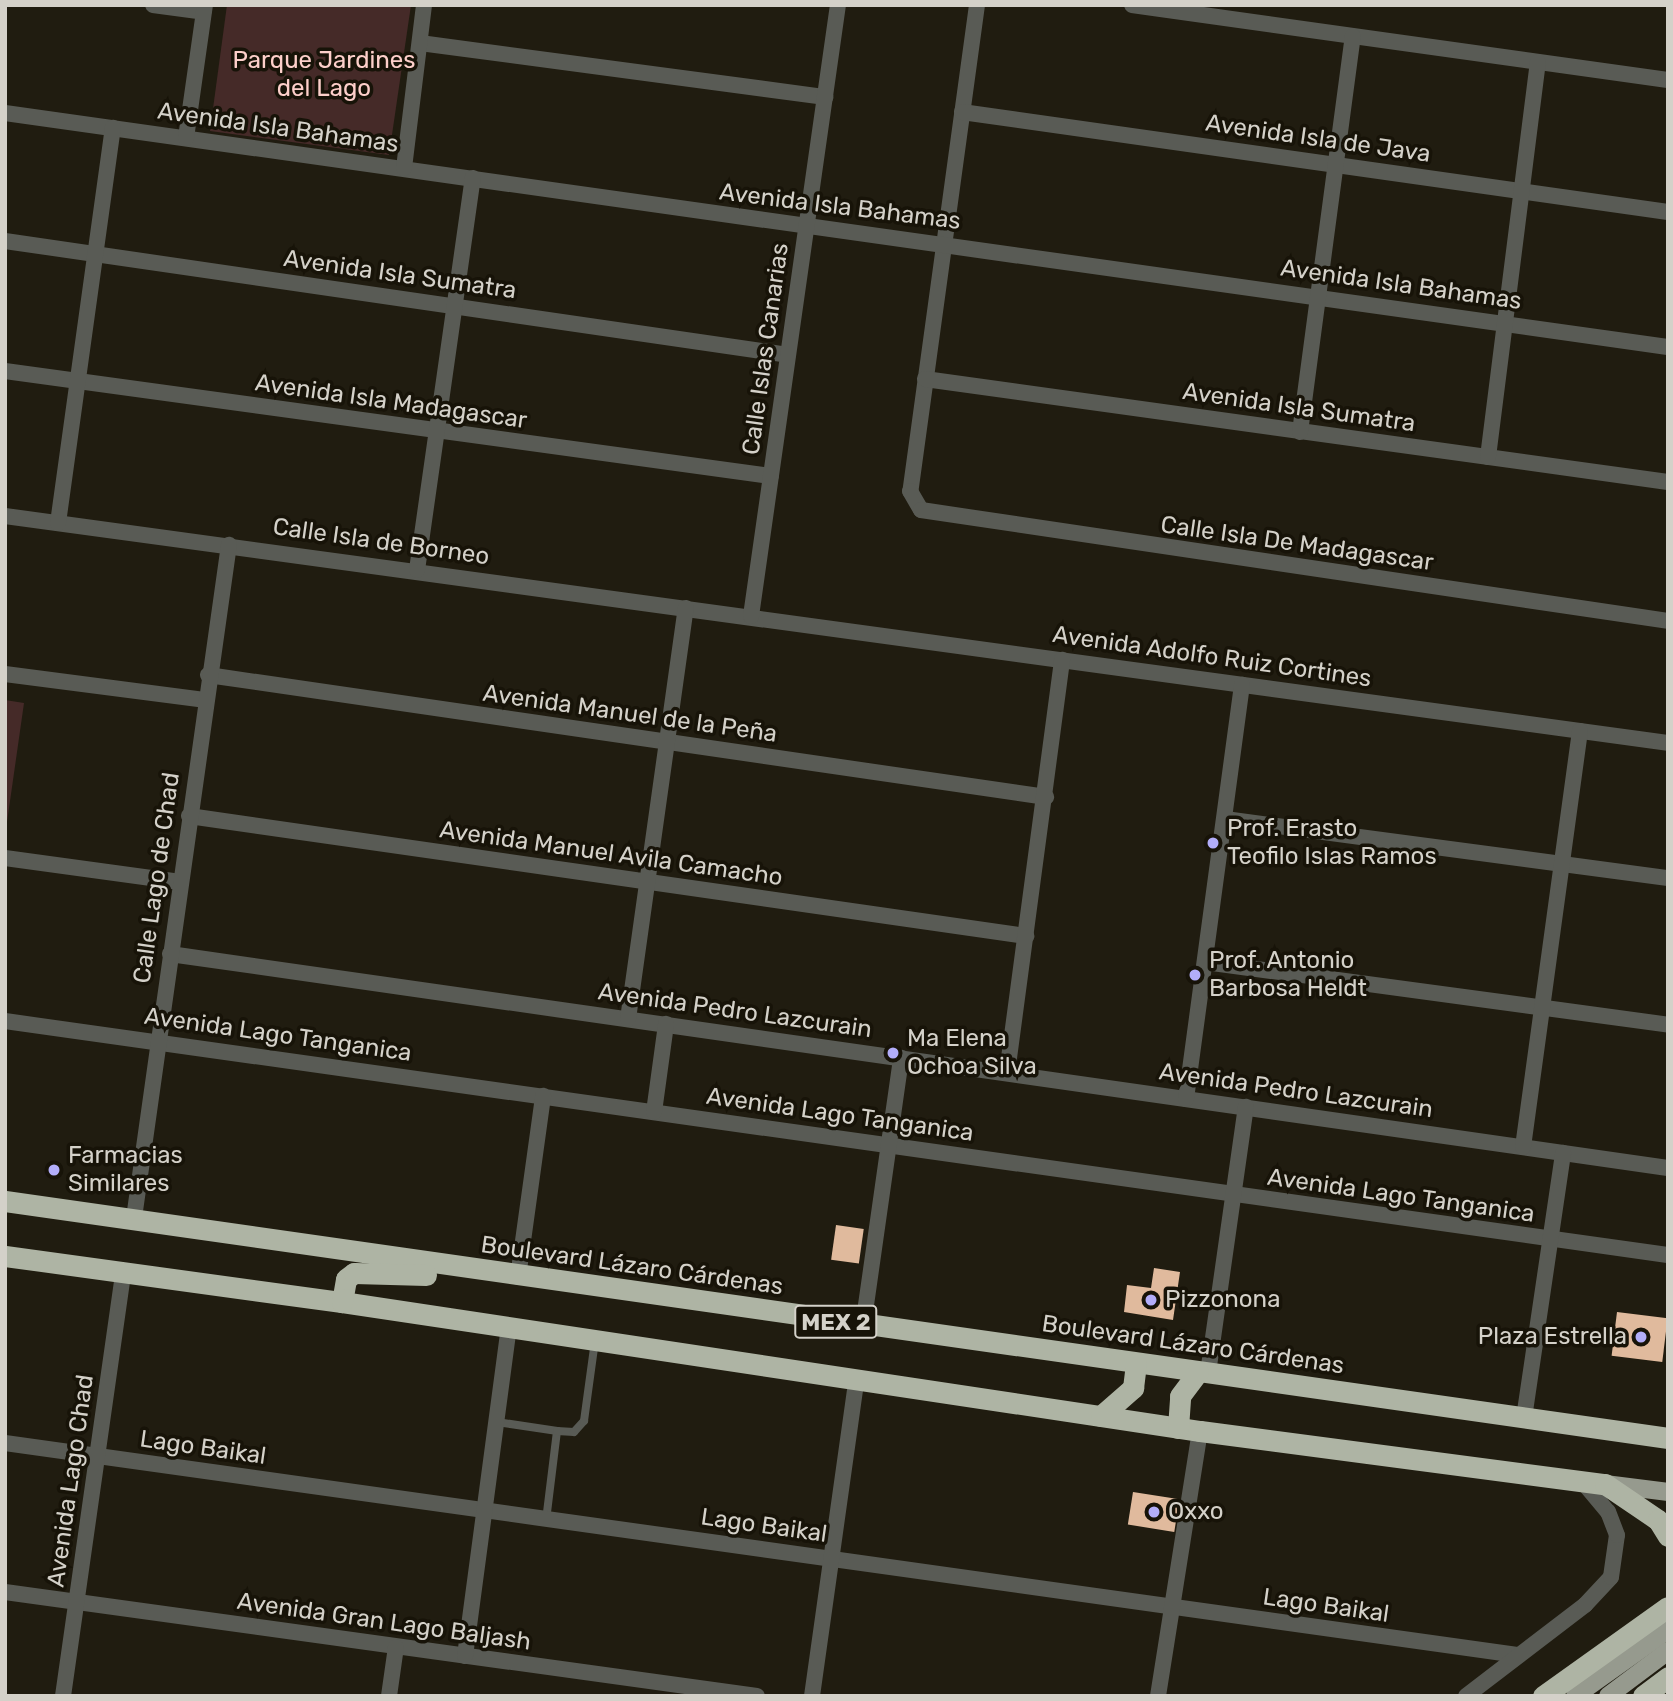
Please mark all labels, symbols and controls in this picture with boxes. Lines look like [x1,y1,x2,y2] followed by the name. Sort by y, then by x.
[233,47,415,103] park label: Parque Jardines del Lago
[156,97,400,159] street label: Avenida Isla Bahamas
[1204,109,1432,169] street label: Avenida Isla de Java
[718,178,962,236] street label: Avenida Isla Bahamas
[737,241,795,457] street label: Calle Islas Canarias
[282,244,518,306] street label: Avenida Isla Sumatra
[1279,254,1523,316] street label: Avenida Isla Bahamas
[253,369,529,435] street label: Avenida Isla Madagascar
[1181,377,1417,439] street label: Avenida Isla Sumatra
[1159,511,1435,577] street label: Calle Isla De Madagascar
[271,513,491,571] street label: Calle Isla de Borneo
[1050,620,1374,694] street label: Avenida Adolfo Ruiz Cortines
[481,679,779,749] street label: Avenida Manuel de la Peña
[128,771,186,985] street label: Calle Lago de Chad
[1227,815,1437,871] place label: Prof. Erasto Teofilo Islas Ramos
[437,816,785,892] street label: Avenida Manuel Avila Camacho
[1205,835,1221,851] marker: Prof. Erasto Teofilo Islas Ramos
[1209,947,1367,1003] place label: Prof. Antonio Barbosa Heldt
[1187,967,1203,983] marker: Prof. Antonio Barbosa Heldt
[596,978,874,1044] street label: Avenida Pedro Lazcurain
[142,1002,414,1068] street label: Avenida Lago Tanganica
[907,1025,1037,1081] place label: Ma Elena Ochoa Silva
[885,1045,901,1061] marker: Ma Elena Ochoa Silva
[1157,1058,1435,1124] street label: Avenida Pedro Lazcurain
[704,1082,976,1148] street label: Avenida Lago Tanganica
[68,1142,183,1198] place label: Farmacias Similares
[46,1162,62,1178] marker: Farmacias Similares
[1265,1163,1537,1229] street label: Avenida Lago Tanganica
[479,1231,785,1301] street label: Boulevard Lázaro Cárdenas
[1165,1286,1280,1314] place label: Pizzonona
[1143,1292,1159,1308] marker: Pizzonona
[794,1302,878,1342] road number: MEX 2
[1040,1310,1346,1380] street label: Boulevard Lázaro Cárdenas
[1478,1323,1627,1351] place label: Plaza Estrella
[1633,1329,1649,1345] marker: Plaza Estrella
[42,1373,100,1589] street label: Avenida Lago Chad
[138,1425,268,1471] street label: Lago Baikal
[1168,1498,1224,1526] place label: Oxxo
[699,1503,829,1549] street label: Lago Baikal
[1146,1504,1162,1520] marker: Oxxo
[1261,1583,1391,1629] street label: Lago Baikal
[235,1587,533,1657] street label: Avenida Gran Lago Baljash

